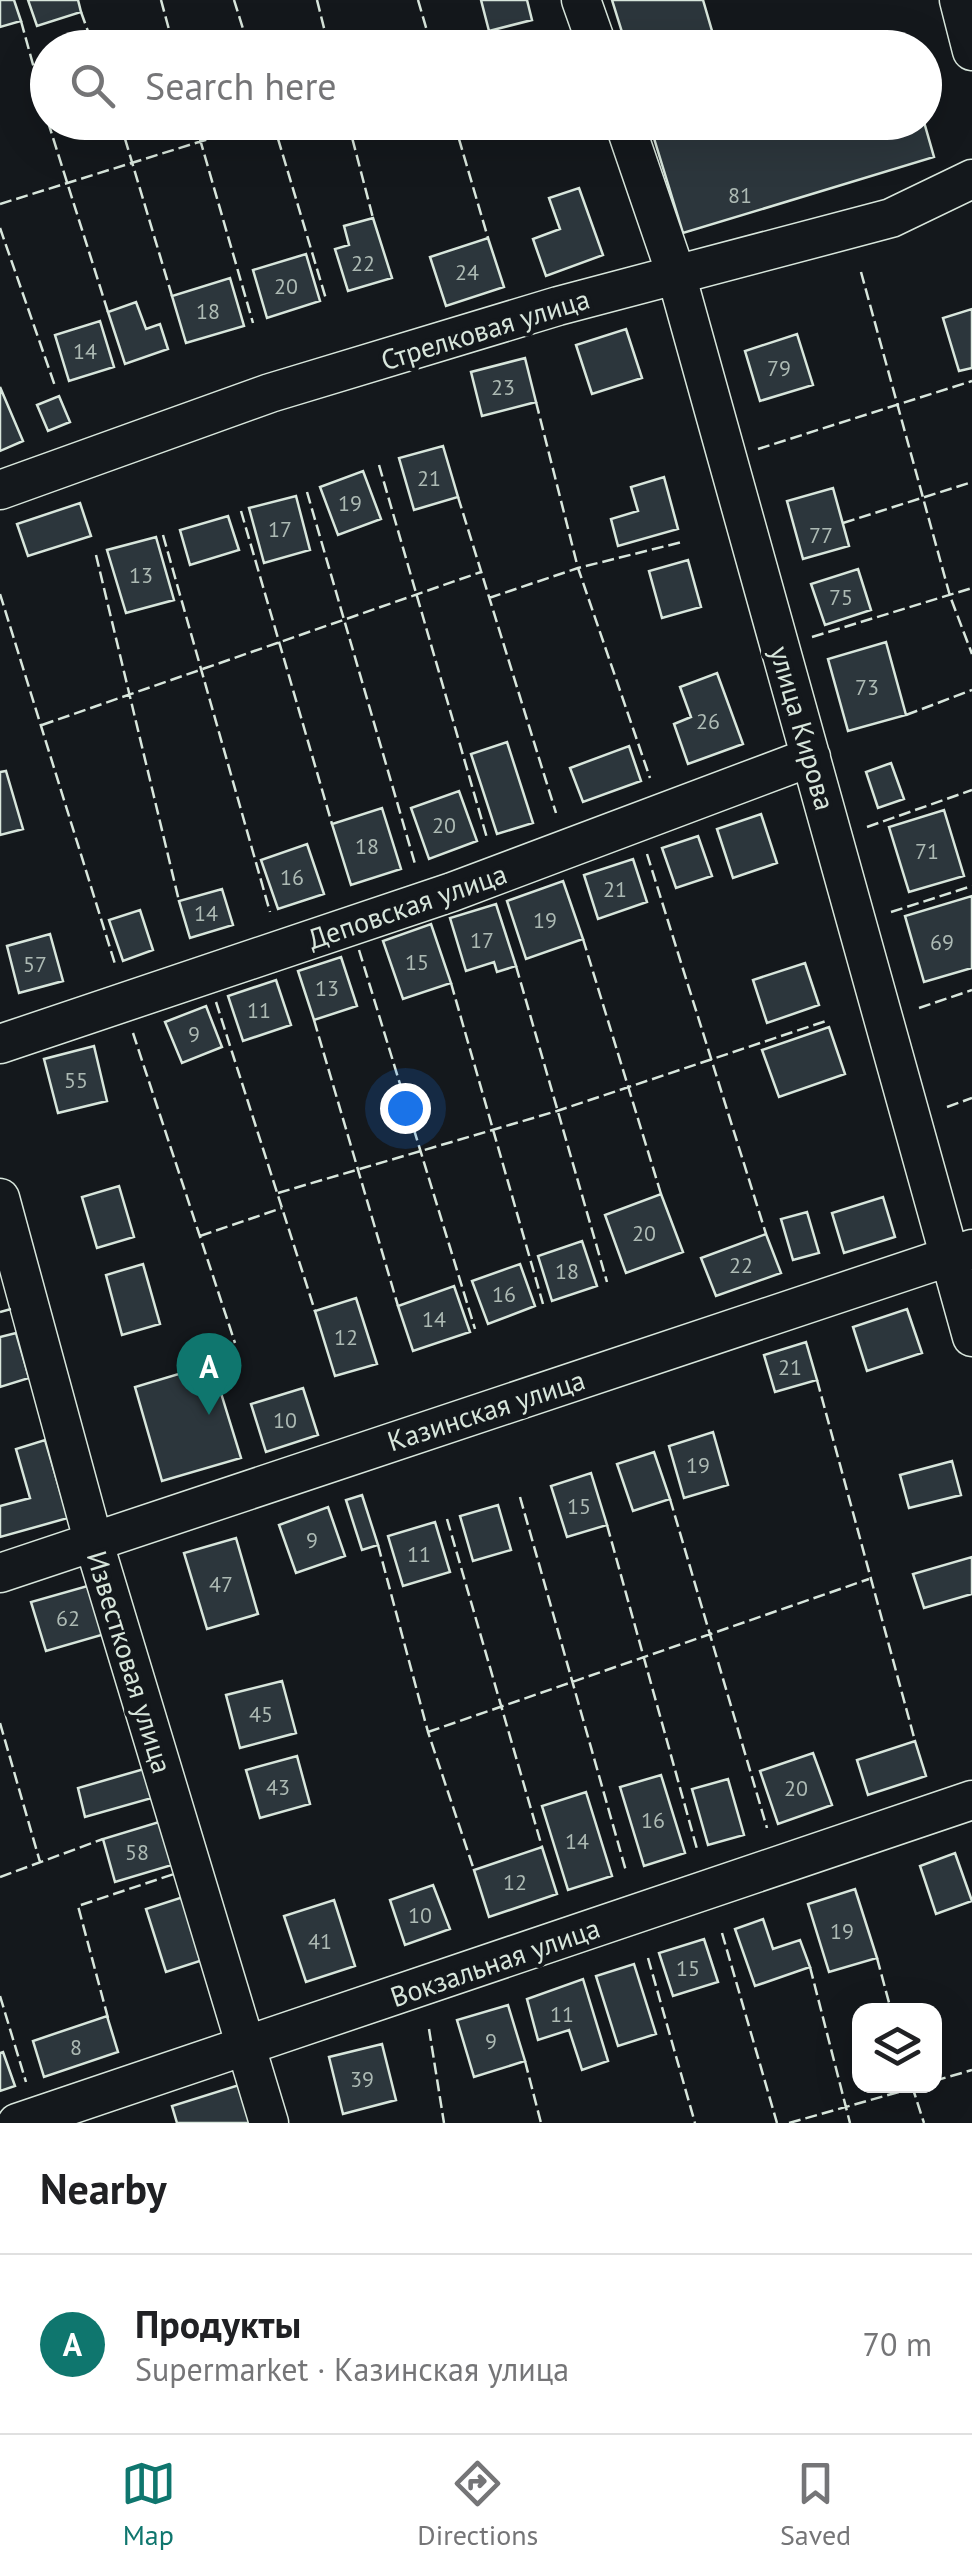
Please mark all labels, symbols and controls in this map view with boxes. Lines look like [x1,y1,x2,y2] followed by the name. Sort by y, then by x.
[30,30,942,140] search box
[65,58,120,113] icon: search
[145,61,337,110] text: Search here
[728,181,752,209] house number: 81
[351,249,375,277] house number: 22
[455,258,479,286] house number: 24
[274,272,298,300] house number: 20
[376,280,594,378] street label: Стрелковая улица
[196,297,220,325] house number: 18
[73,337,97,365] house number: 14
[767,354,791,382] house number: 79
[491,373,515,401] house number: 23
[417,464,441,492] house number: 21
[338,489,362,517] house number: 19
[268,515,292,543] house number: 17
[809,521,833,549] house number: 77
[129,561,153,589] house number: 13
[829,583,853,611] house number: 75
[762,642,844,814] street label: улица Кирова
[855,673,879,701] house number: 73
[696,707,720,735] house number: 26
[432,811,456,839] house number: 20
[355,832,379,860] house number: 18
[915,837,939,865] house number: 71
[303,855,511,957] street label: Деповская улица
[280,863,304,891] house number: 16
[603,875,627,903] house number: 21
[194,899,218,927] house number: 14
[533,906,557,934] house number: 19
[470,926,494,954] house number: 17
[930,928,954,956] house number: 69
[405,948,429,976] house number: 15
[23,950,47,978] house number: 57
[315,974,339,1002] house number: 13
[247,996,271,1024] house number: 11
[188,1020,200,1048] house number: 9
[64,1066,88,1094] house number: 55
[380,1083,431,1134] your location
[632,1219,656,1247] house number: 20
[729,1251,753,1279] house number: 22
[555,1257,579,1285] house number: 18
[492,1280,516,1308] house number: 16
[422,1305,446,1333] house number: 14
[334,1323,358,1351] house number: 12
[176,1332,242,1415] pin: A
[778,1353,802,1381] house number: 21
[382,1361,590,1459] street label: Казинская улица
[273,1406,297,1434] house number: 10
[686,1451,710,1479] house number: 19
[567,1492,591,1520] house number: 15
[306,1526,318,1554] house number: 9
[407,1540,431,1568] house number: 11
[79,1546,181,1778] street label: Известковая улица
[209,1570,233,1598] house number: 47
[56,1604,80,1632] house number: 62
[249,1700,273,1728] house number: 45
[266,1773,290,1801] house number: 43
[784,1774,808,1802] house number: 20
[641,1806,665,1834] house number: 16
[565,1827,589,1855] house number: 14
[125,1838,149,1866] house number: 58
[503,1868,527,1896] house number: 12
[408,1901,432,1929] house number: 10
[385,1909,605,2015] street label: Вокзальная улица
[830,1917,854,1945] house number: 19
[308,1927,332,1955] house number: 41
[676,1954,700,1982] house number: 15
[550,2000,574,2028] house number: 11
[852,2003,942,2093] map controls
[852,2003,942,2093] button: layers
[485,2027,497,2055] house number: 9
[70,2033,82,2061] house number: 8
[350,2065,374,2093] house number: 39
[40,2161,167,2216] text: Nearby
[135,2299,301,2348] text: Продукты
[63,2323,82,2365] text: A
[863,2323,932,2365] text: 70 m
[135,2348,569,2390] text: Supermarket · Казинская улица
[121,2456,176,2553] tab: Map
[417,2456,538,2553] tab: Directions
[780,2456,851,2553] tab: Saved

